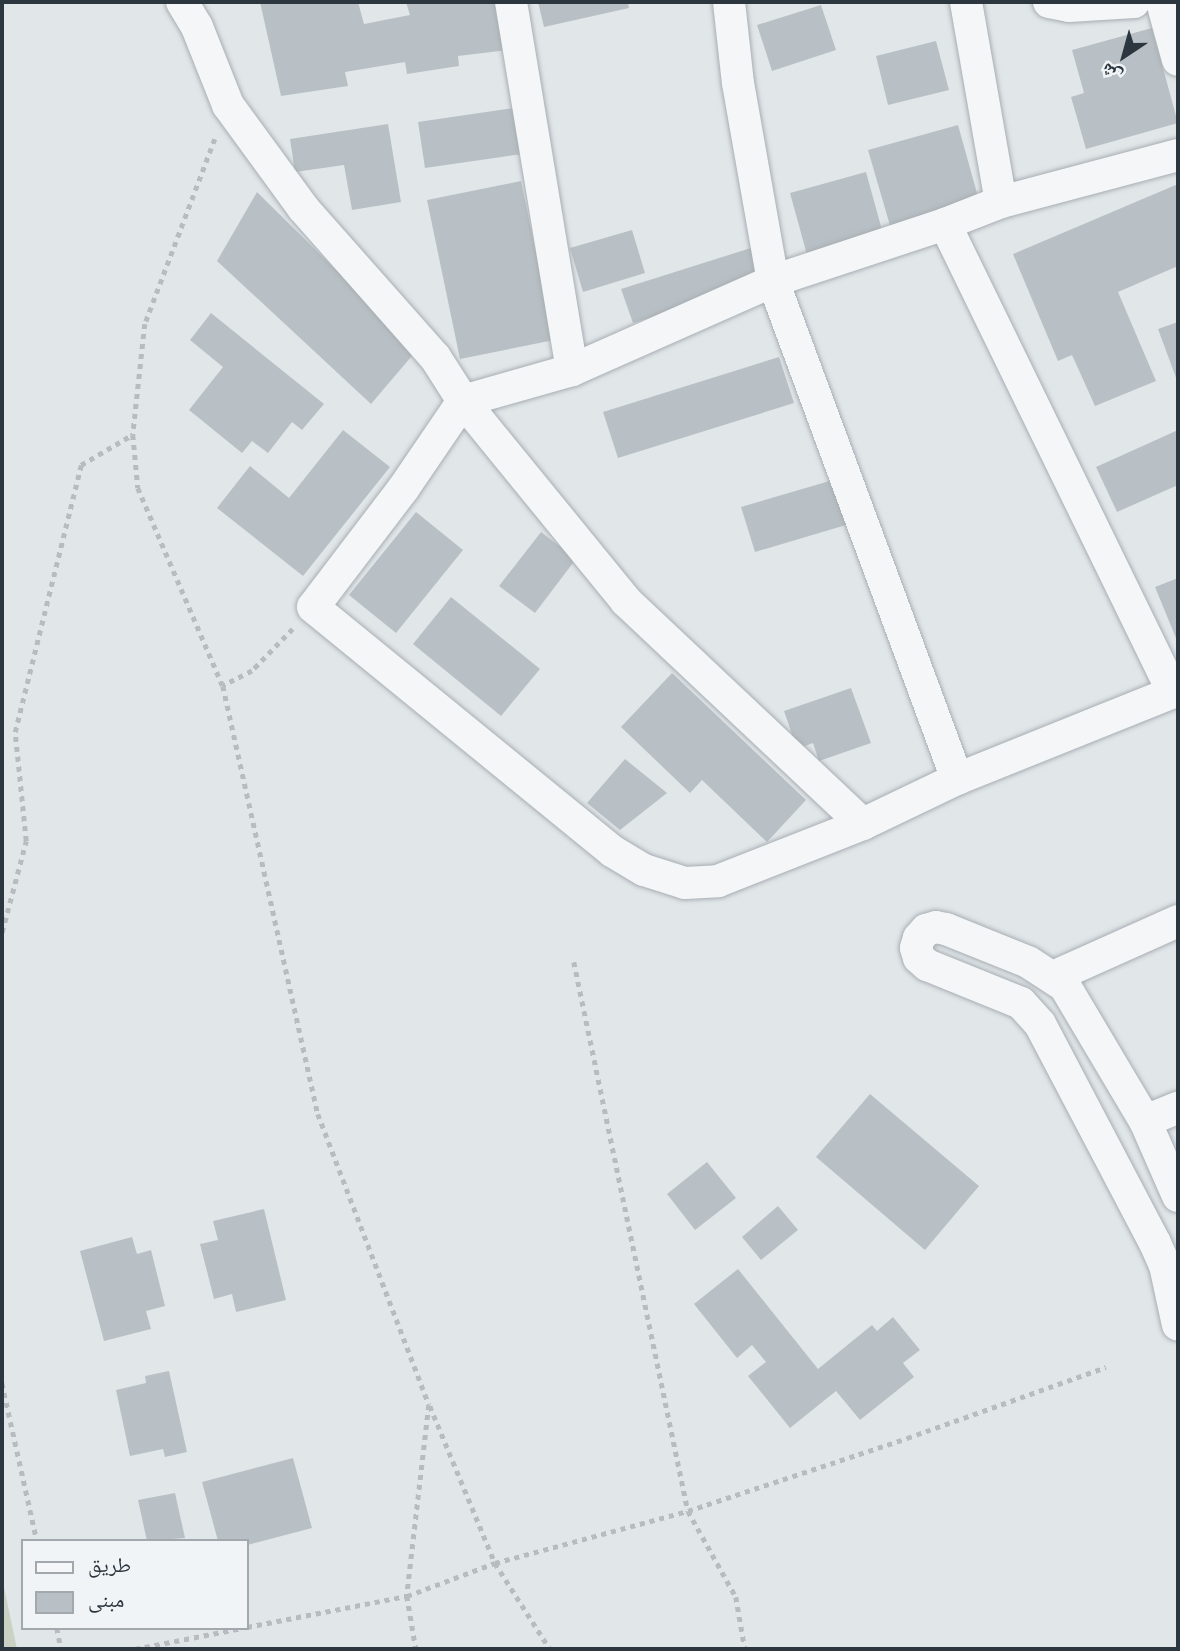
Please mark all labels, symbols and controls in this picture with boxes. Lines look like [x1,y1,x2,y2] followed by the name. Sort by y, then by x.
[1089,21,1159,91] north arrow
[1096,57,1127,89] text: ش
[21,1539,248,1630] legend
[88,1552,131,1578] text: طريق
[88,1587,124,1613] text: مبنى

